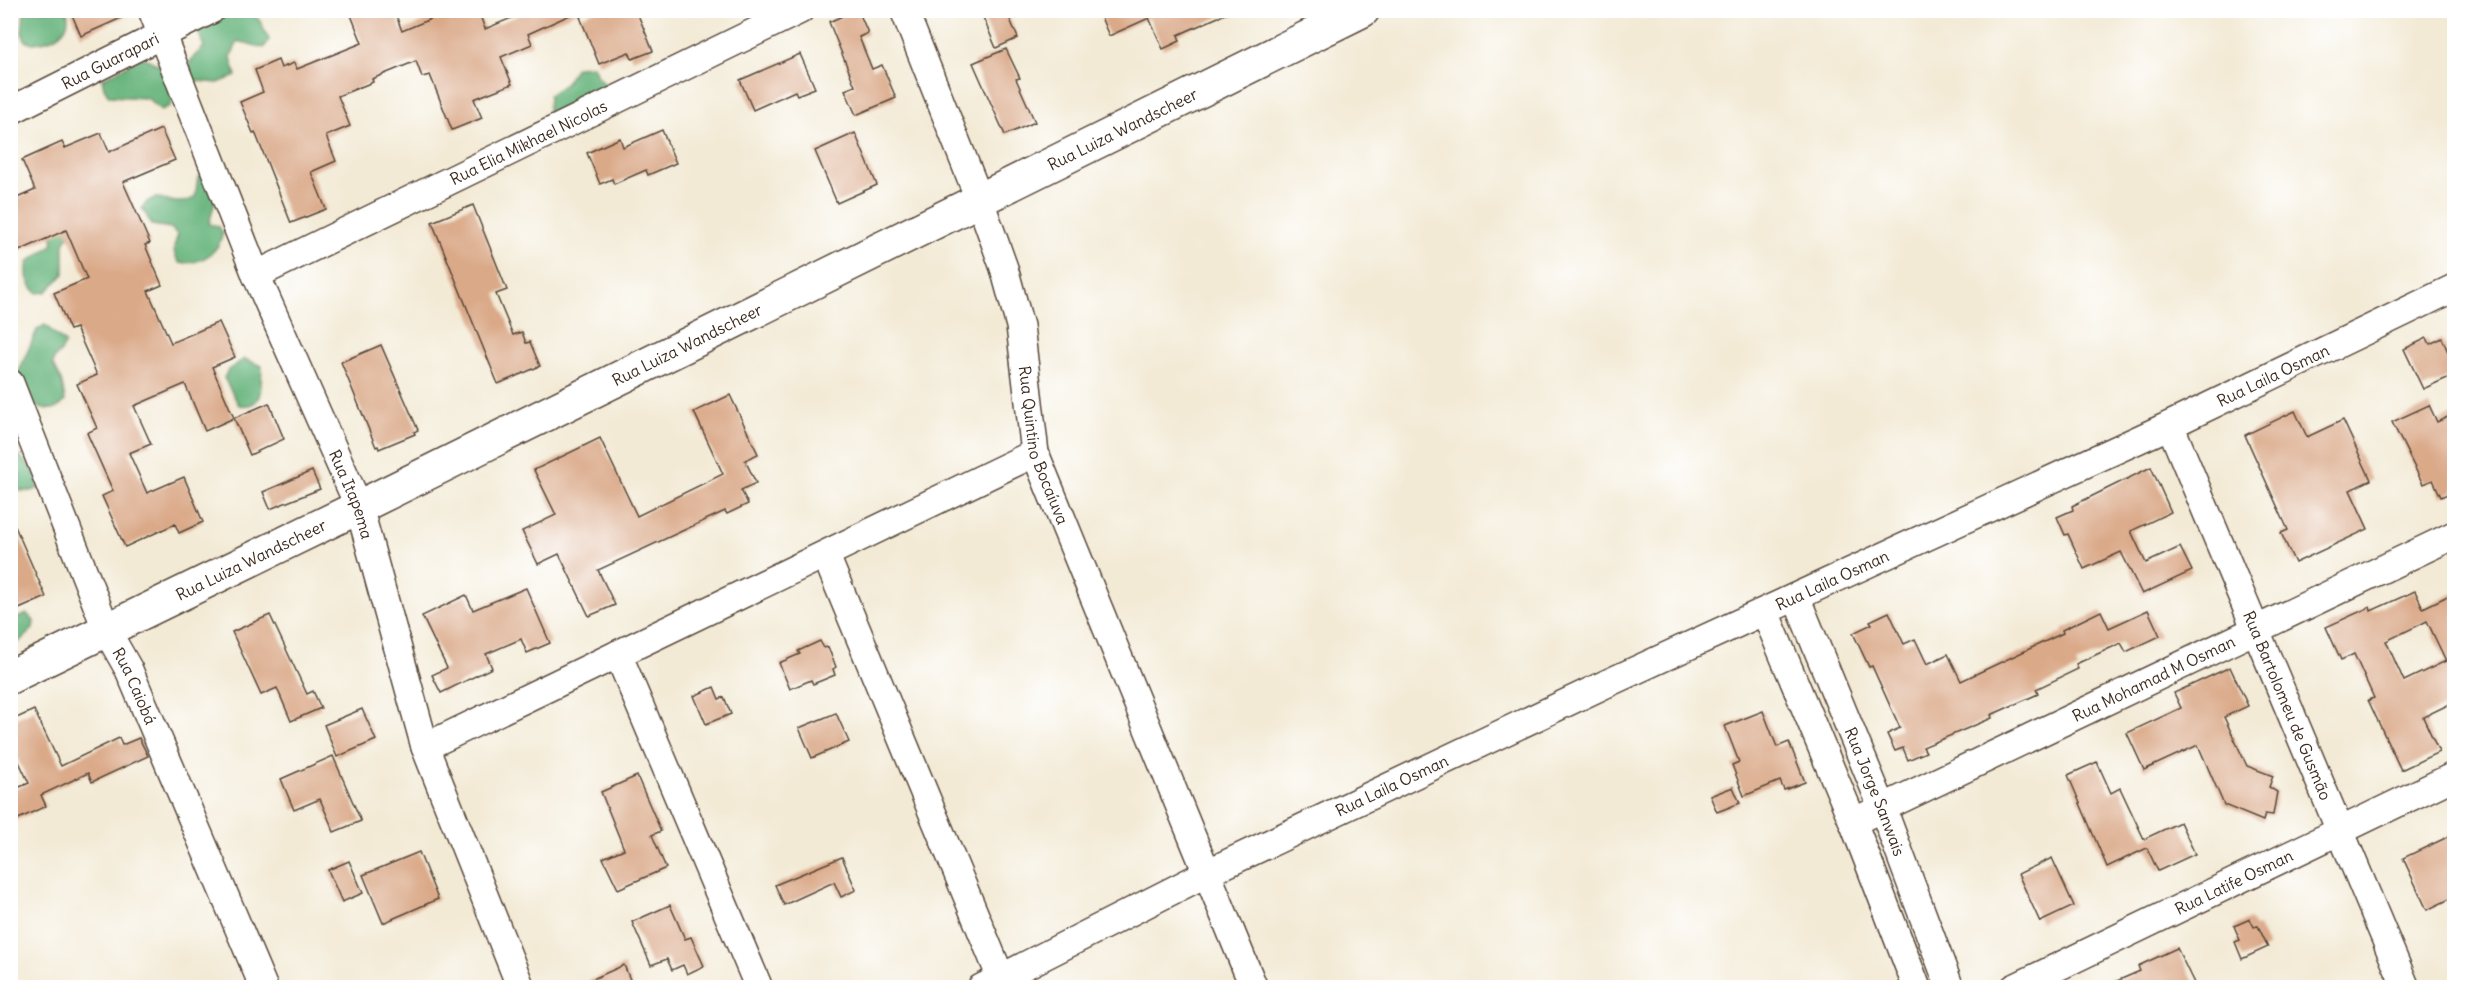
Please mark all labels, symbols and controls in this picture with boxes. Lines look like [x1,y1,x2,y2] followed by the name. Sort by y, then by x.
[58,28,162,93] street label: Rua Guarapari
[1044,83,1201,175] street label: Rua Luiza Wandscheer
[446,96,610,189] street label: Rua Elia Mikhael Nicolas
[609,299,765,390] street label: Rua Luiza Wandscheer
[2214,340,2332,411] street label: Rua Laila Osman
[1015,365,1073,527] street label: Rua Quintino Bocaíuva
[325,447,377,541] street label: Rua Itapema
[173,514,330,605] street label: Rua Luiza Wandscheer
[1772,545,1892,615] street label: Rua Laila Osman
[2239,608,2336,803] street label: Rua Bartolomeu de Gusmão
[2069,631,2238,726] street label: Rua Mohamad M Osman
[108,644,161,727] street label: Rua Caiobá
[1840,724,1910,859] street label: Rua Jorge Sanwais
[1332,750,1451,821] street label: Rua Laila Osman
[2172,845,2296,919] street label: Rua Latife Osman

